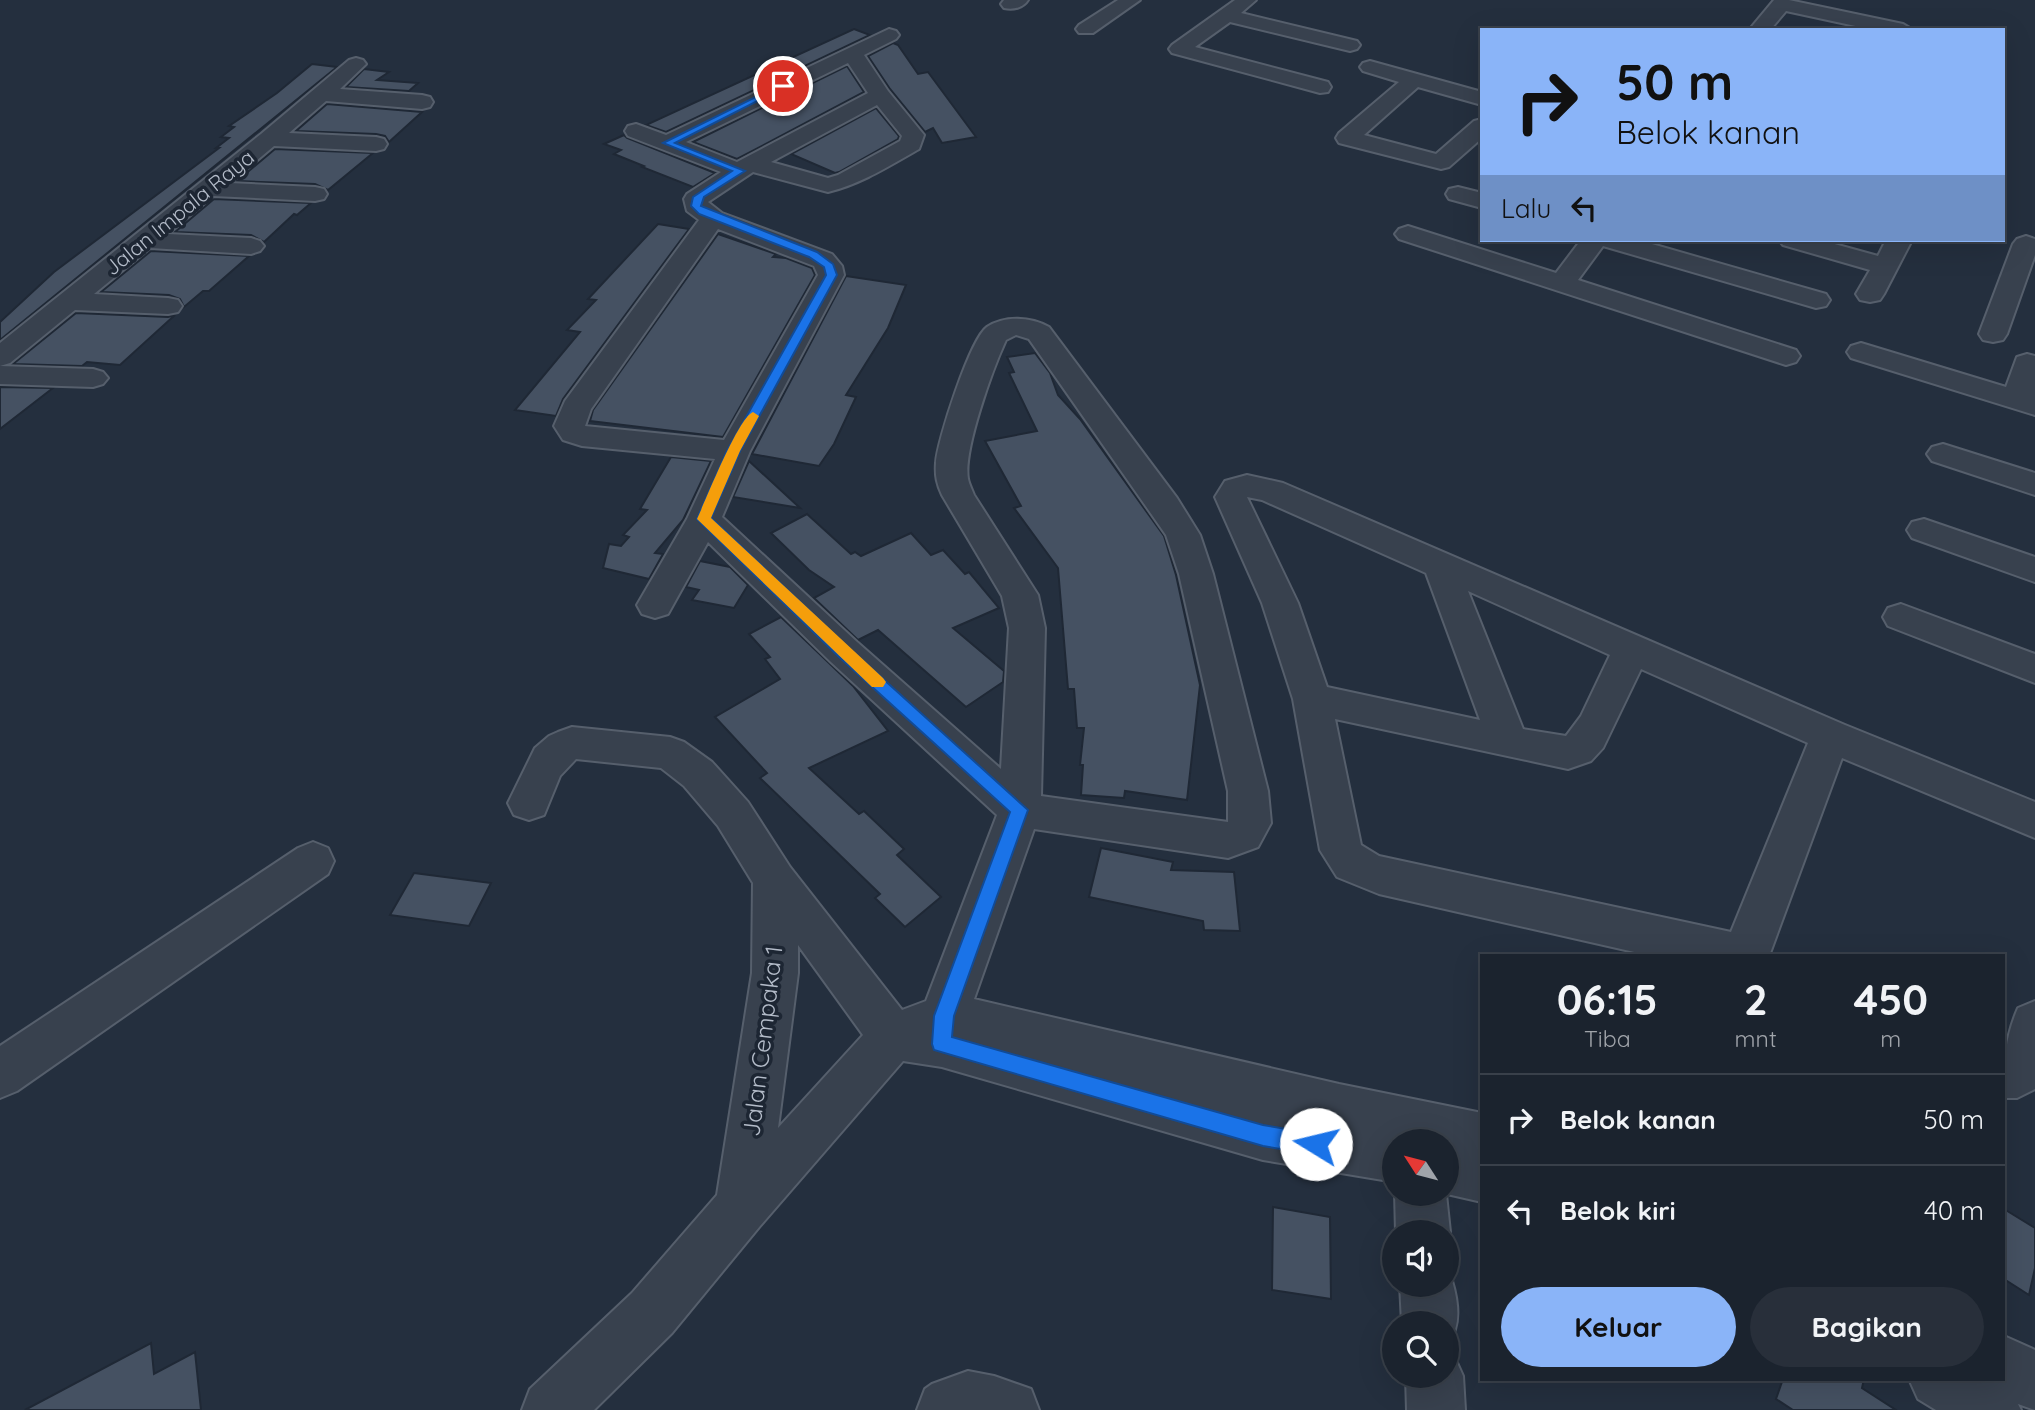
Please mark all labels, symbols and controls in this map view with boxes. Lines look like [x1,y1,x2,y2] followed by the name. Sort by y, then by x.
[1616,51,1733,112] text: 50 m
[753,56,813,116] pin
[1501,56,1592,147] icon: right
[764,67,802,105] icon: arrive
[1616,112,1800,152] text: Belok kanan
[99,144,259,280] street label: Jalan Impala Raya
[1565,189,1603,227] icon: left
[1501,192,1551,225] text: Lalu
[735,944,789,1138] street label: Jalan Cempaka 1
[1557,973,1658,1026] text: 06:15
[1744,973,1768,1026] text: 2
[1853,973,1928,1026] text: 450
[1584,1024,1631,1053] text: Tiba
[1735,1024,1777,1053] text: mnt
[1880,1024,1901,1053] text: m
[1501,1101,1539,1139] icon: right
[1560,1103,1716,1136] text: Belok kanan
[1924,1103,1984,1136] text: 50 m
[1279,1107,1353,1181] position arrow
[1382,1129,1460,1206] north arrow
[1382,1129,1459,1388] map controls
[1501,1192,1539,1230] icon: left
[1560,1194,1676,1227] text: Belok kiri
[1924,1194,1984,1227] text: 40 m
[1382,1220,1459,1297] button: sound
[1501,1287,1736,1367] button: Keluar
[1750,1287,1984,1367] button: Bagikan
[1382,1311,1459,1388] button: search

